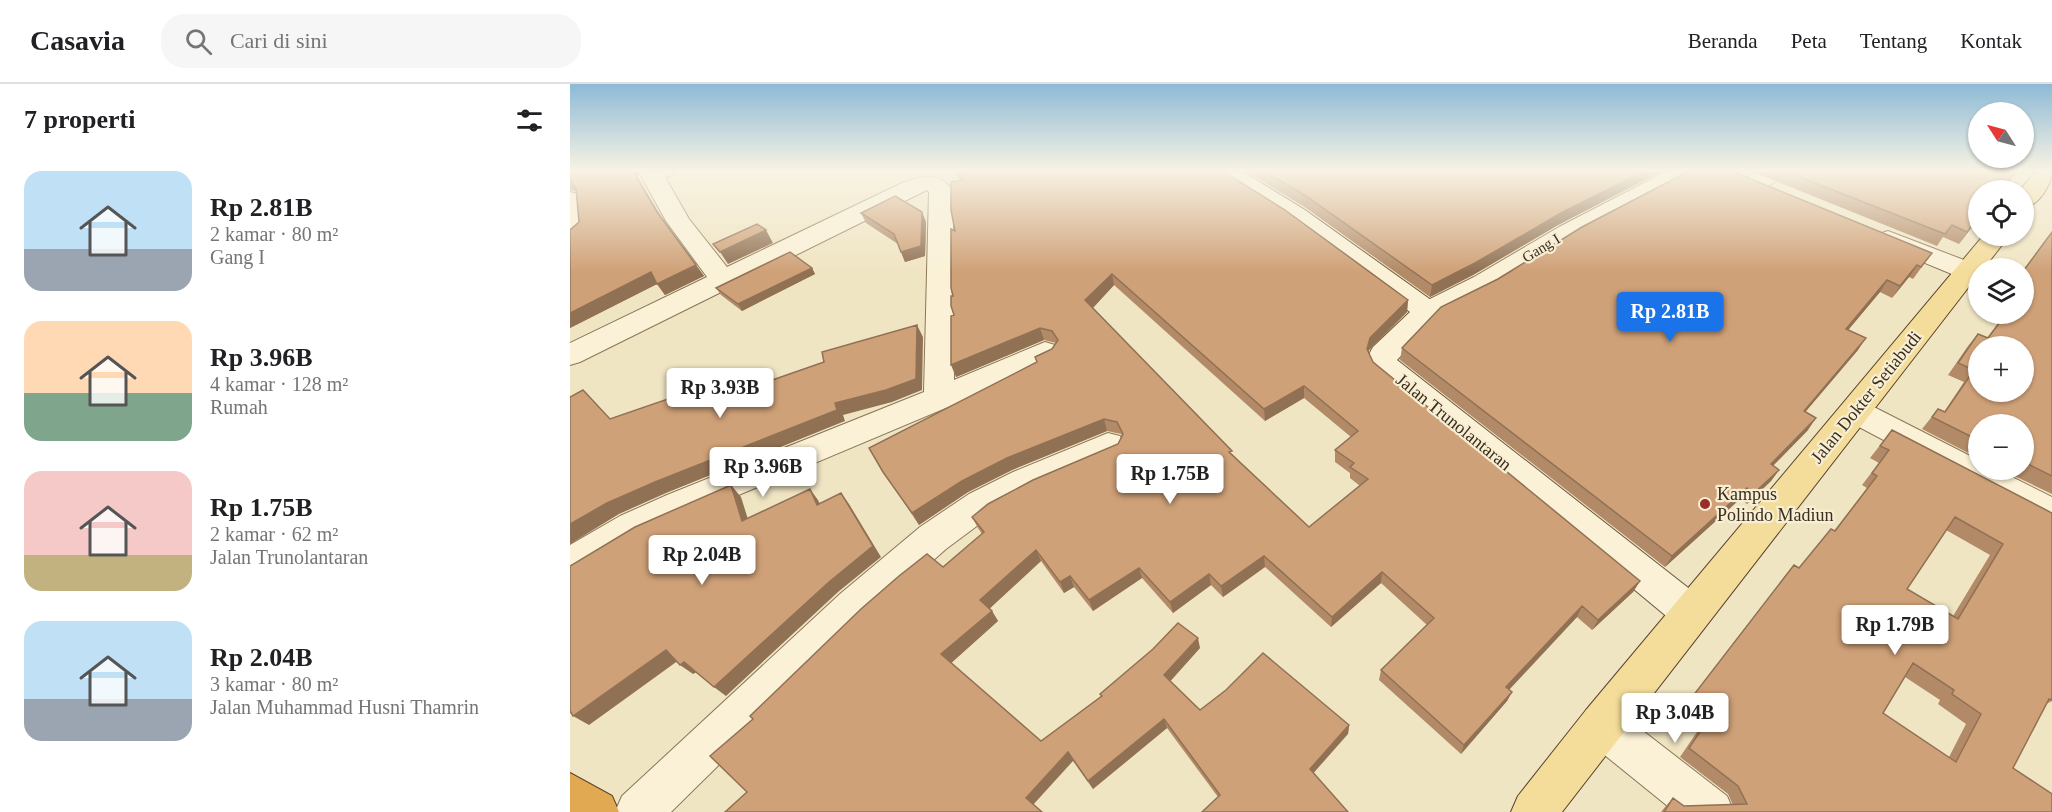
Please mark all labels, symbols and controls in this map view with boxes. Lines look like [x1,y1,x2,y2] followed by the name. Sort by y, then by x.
[161,14,581,68] search box
[30,25,125,56] text: Casavia
[182,25,215,58] icon: search
[230,28,328,53] text: Cari di sini
[1688,29,1758,53] text: Beranda
[1791,29,1827,53] text: Peta
[1860,29,1927,53] text: Tentang
[1960,29,2022,53] text: Kontak
[1968,102,2034,168] north arrow
[1968,102,2034,480] map controls
[513,104,546,137] icon: filters
[24,105,135,134] text: 7 properti
[1968,180,2034,246] button: locate
[210,193,313,222] text: Rp 2.81B
[72,195,144,267] icon: home
[210,223,338,245] text: 2 kamar · 80 m²
[1519,231,1563,265] street label: Gang I
[210,246,265,268] text: Gang I
[1968,258,2034,324] button: layers
[1608,292,1732,343] pin: Rp 2.81B
[1631,300,1709,322] text: Rp 2.81B
[1807,327,1925,467] street label: Jalan Dokter Setiabudi
[1968,336,2034,402] button: +
[210,343,313,372] text: Rp 3.96B
[72,345,144,417] icon: home
[658,368,782,419] pin: Rp 3.93B
[1392,369,1516,475] street label: Jalan Trunolantaran
[210,373,348,395] text: 4 kamar · 128 m²
[681,376,759,398] text: Rp 3.93B
[210,396,268,418] text: Rumah
[1968,414,2034,480] button: −
[701,447,825,498] pin: Rp 3.96B
[1108,454,1232,505] pin: Rp 1.75B
[724,455,802,477] text: Rp 3.96B
[1131,462,1209,484] text: Rp 1.75B
[1717,484,1834,525] place label: Kampus Polindo Madiun
[210,493,313,522] text: Rp 1.75B
[72,495,144,567] icon: home
[1698,497,1712,511] marker: Kampus Polindo Madiun
[210,523,338,545] text: 2 kamar · 62 m²
[640,535,764,586] pin: Rp 2.04B
[663,543,741,565] text: Rp 2.04B
[210,546,368,568] text: Jalan Trunolantaran
[1833,605,1957,656] pin: Rp 1.79B
[1856,613,1934,635] text: Rp 1.79B
[210,643,313,672] text: Rp 2.04B
[72,645,144,717] icon: home
[210,673,338,695] text: 3 kamar · 80 m²
[1613,693,1737,744] pin: Rp 3.04B
[210,696,479,718] text: Jalan Muhammad Husni Thamrin
[1636,701,1714,723] text: Rp 3.04B

